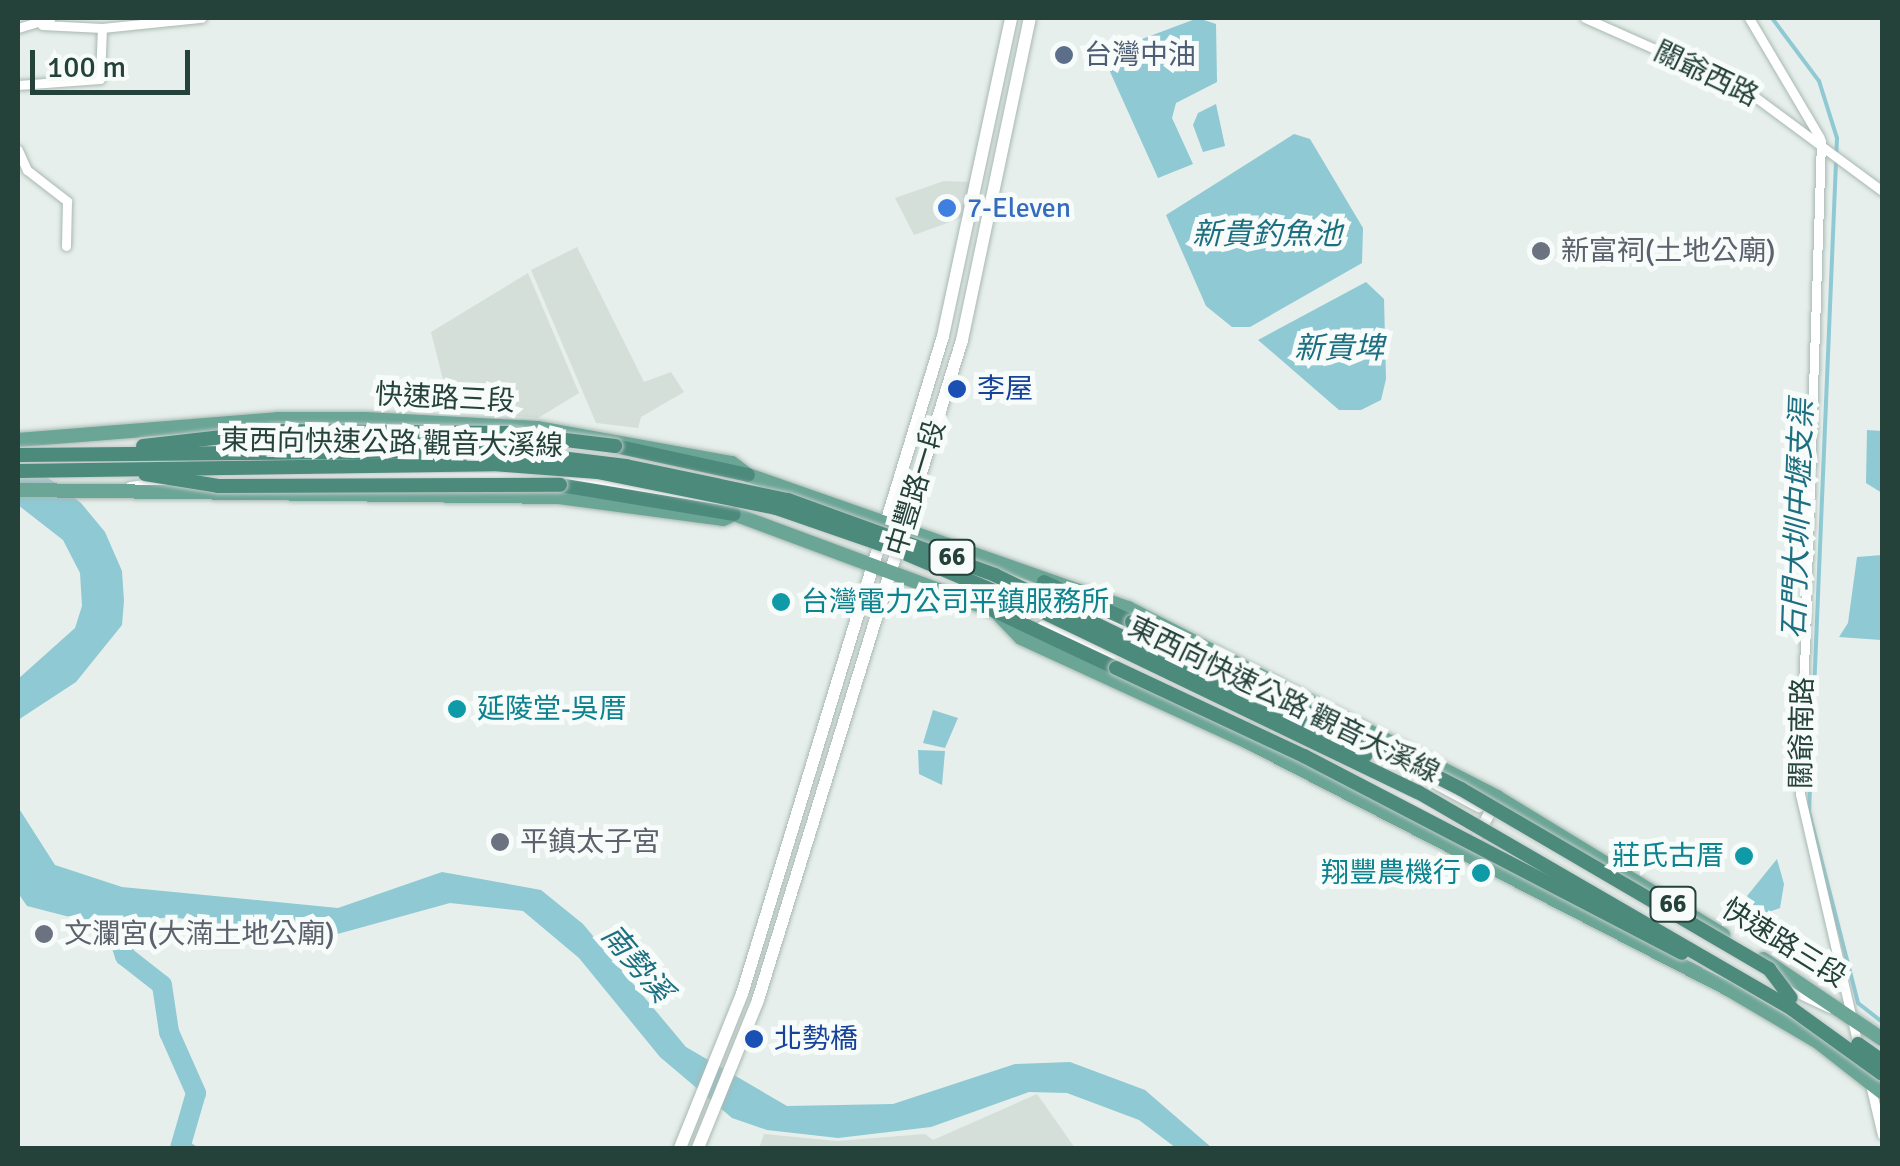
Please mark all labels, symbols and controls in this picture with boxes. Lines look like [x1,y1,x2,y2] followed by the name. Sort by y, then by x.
[35,30,195,92] scale bar
[1648,34,1764,114] street label: 關爺西路
[1084,38,1196,72] place label: 台灣中油
[1053,44,1075,66] marker: 台灣中油
[47,49,126,86] text: 100 m
[967,191,1071,225] place label: 7-Eleven
[936,197,958,219] marker: 7-Eleven
[1192,217,1342,253] water label: 新貴釣魚池
[1561,234,1776,268] place label: 新富祠(土地公廟)
[1530,240,1552,262] marker: 新富祠(土地公廟)
[1294,331,1384,367] water label: 新貴埤
[977,372,1033,406] place label: 李屋
[374,378,516,418] street label: 快速路三段
[946,378,968,400] marker: 李屋
[1777,398,1821,640] water label: 石門大圳中壢支渠
[879,416,953,560] street label: 中豐路一段
[221,423,563,463] street label: 東西向快速公路 觀音大溪線
[927,537,977,577] road number: 66
[801,585,1109,619] place label: 台灣電力公司平鎮服務所
[770,591,792,613] marker: 台灣電力公司平鎮服務所
[1123,610,1445,790] street label: 東西向快速公路 觀音大溪線
[1784,677,1820,789] street label: 關爺南路
[477,692,627,726] place label: 延陵堂-吳厝
[446,698,468,720] marker: 延陵堂-吳厝
[520,825,660,859] place label: 平鎮太子宮
[489,831,511,853] marker: 平鎮太子宮
[1612,839,1724,873] place label: 莊氏古厝
[1733,845,1755,867] marker: 莊氏古厝
[1321,856,1461,890] place label: 翔豐農機行
[1470,862,1492,884] marker: 翔豐農機行
[1648,884,1698,924] road number: 66
[1716,892,1852,994] street label: 快速路三段
[64,917,335,951] place label: 文瀾宮(大湳土地公廟)
[593,918,679,1010] water label: 南勢溪
[33,923,55,945] marker: 文瀾宮(大湳土地公廟)
[774,1022,858,1056] place label: 北勢橋
[743,1028,765,1050] marker: 北勢橋

